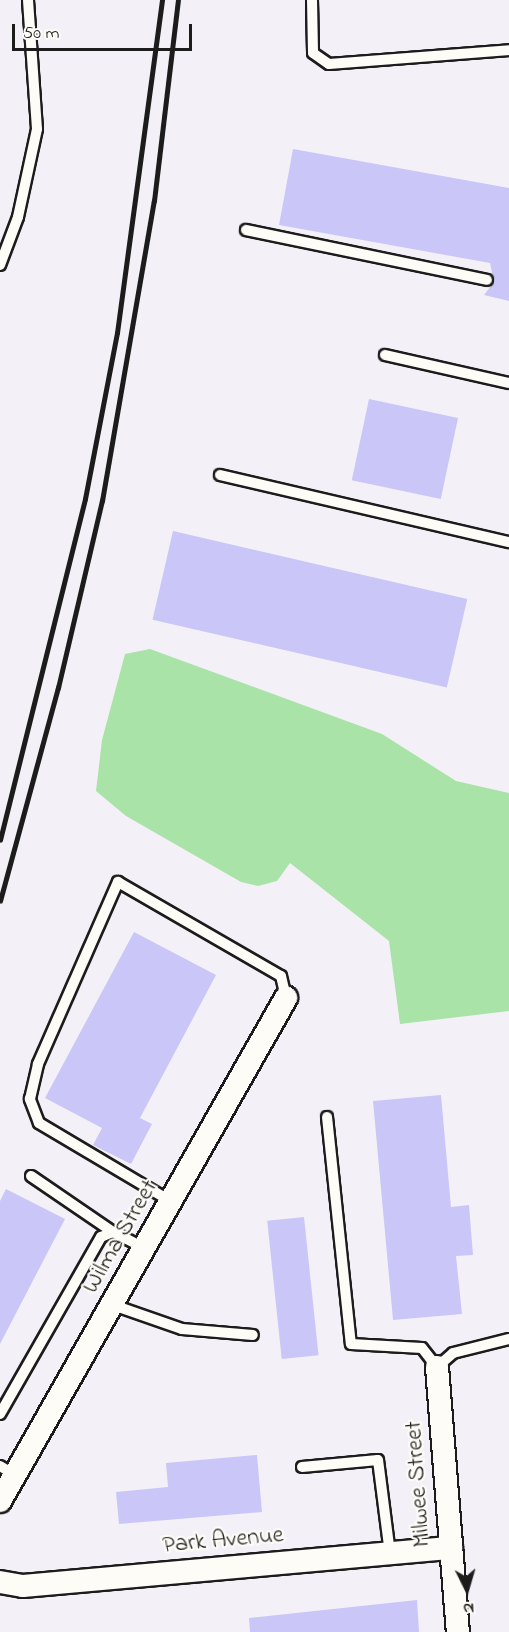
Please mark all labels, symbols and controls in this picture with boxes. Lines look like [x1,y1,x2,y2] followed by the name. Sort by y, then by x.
[15,12,195,50] scale bar
[23,21,60,47] text: 50 m
[77,1175,165,1299] street label: Wilma Street
[400,1420,438,1548] street label: Milwee Street
[161,1521,285,1561] street label: Park Avenue
[437,1560,497,1620] north arrow
[462,1596,475,1620] text: N

